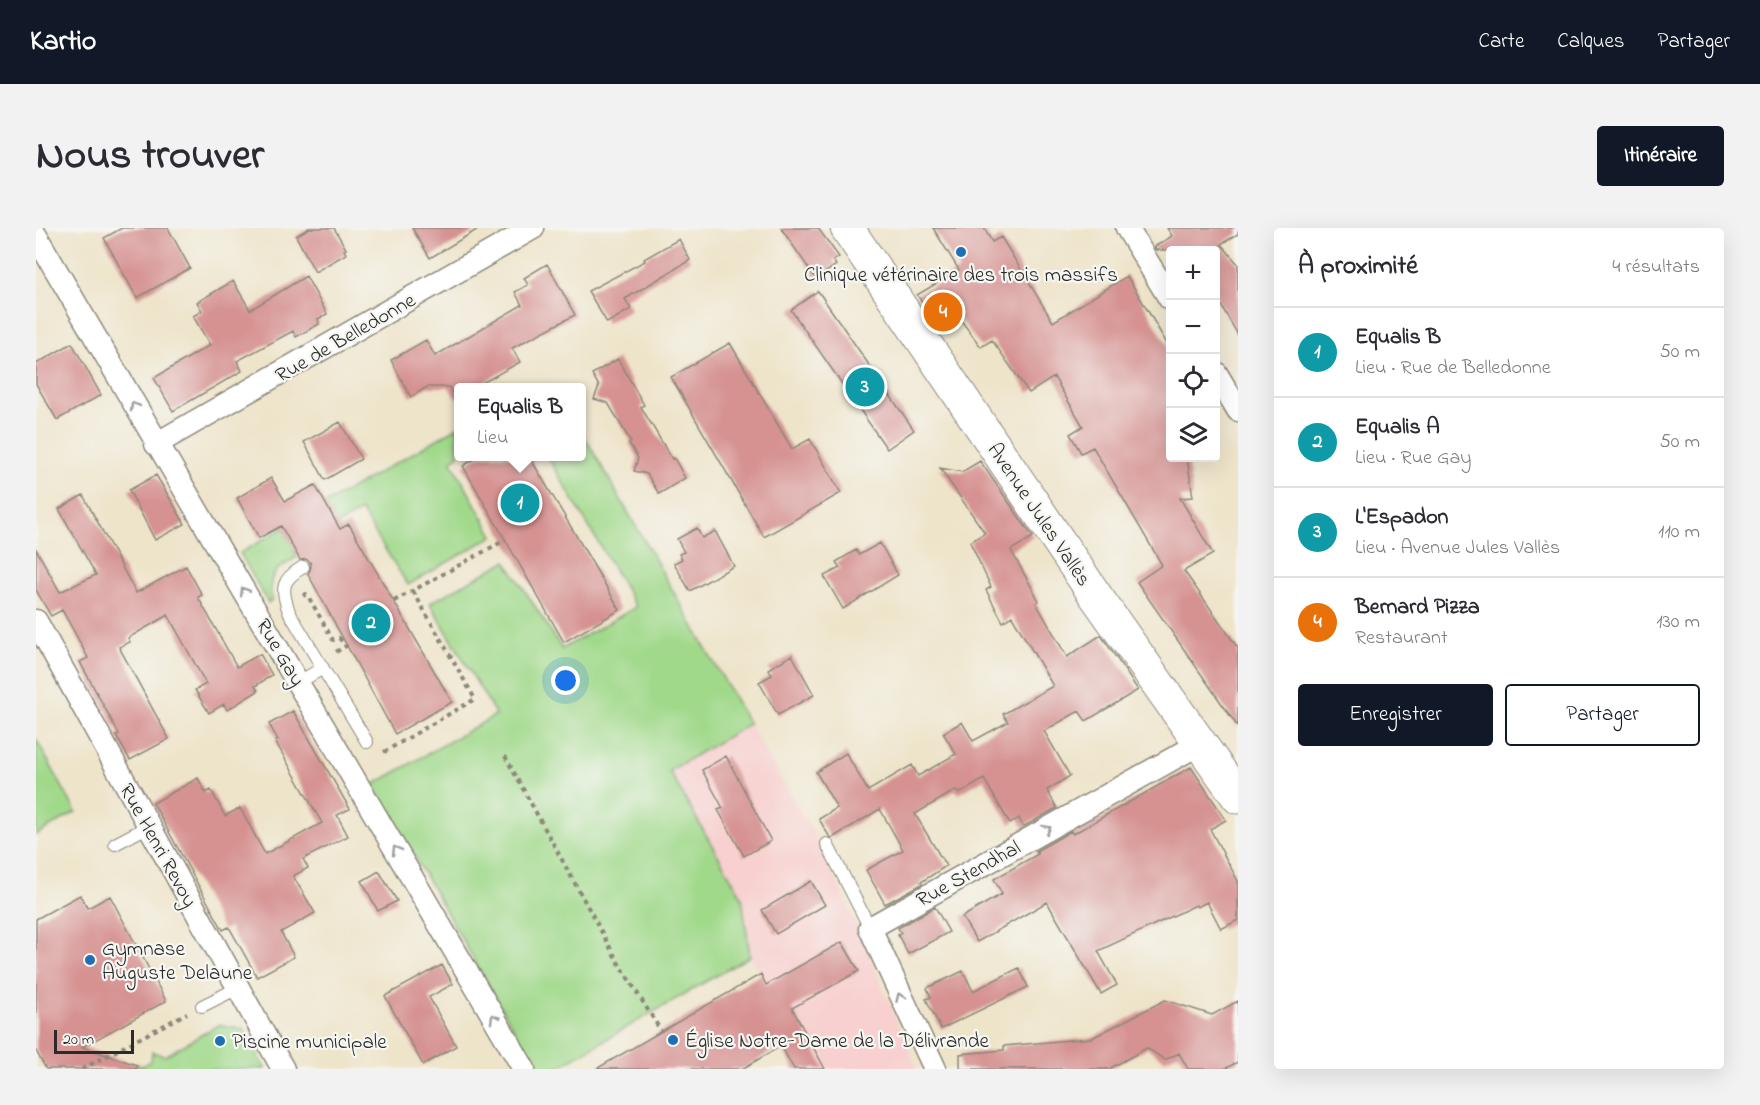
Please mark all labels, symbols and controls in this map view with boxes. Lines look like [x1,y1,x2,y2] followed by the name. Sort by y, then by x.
[30,22,96,63] text: Kartio
[1478,27,1524,57] text: Carte
[1557,27,1624,57] text: Calques
[1657,27,1730,57] text: Partager
[36,126,264,187] text: Nous trouver
[1597,126,1724,186] button: Itinéraire
[954,245,968,259] marker: Clinique vétérinaire des trois massifs
[1166,246,1220,462] map controls
[1166,246,1220,300] button: +
[1298,248,1418,286] text: À proximité
[1612,253,1700,282] text: 4 résultats
[804,261,1118,291] place label: Clinique vétérinaire des trois massifs
[270,286,422,391] street label: Rue de Belledonne
[924,290,962,334] pin: 4
[1166,300,1220,354] button: −
[1355,322,1441,354] text: Equalis B
[1314,338,1321,367] text: 1
[1659,338,1700,367] text: 50 m
[1166,354,1220,408] button: locate
[1355,354,1551,383] text: Lieu · Rue de Belledonne
[846,364,884,410] pin: 3
[454,383,586,461] popup
[477,392,563,424] text: Equalis B
[129,402,141,412] one-way arrow
[1166,408,1220,462] button: layers
[1355,412,1440,444] text: Equalis A
[477,424,508,453] text: Lieu
[1313,428,1322,457] text: 2
[1659,428,1700,457] text: 50 m
[979,437,1098,593] street label: Avenue Jules Vallès
[1355,444,1471,473] text: Lieu · Rue Gay
[500,480,540,526] pin: 1
[1355,502,1448,534] text: L'Espadon
[1313,518,1322,547] text: 3
[1658,518,1700,547] text: 110 m
[1355,534,1560,563] text: Lieu · Avenue Jules Vallès
[240,587,251,597] one-way arrow
[1355,592,1480,624] text: Bernard Pizza
[352,600,390,646] pin: 2
[1313,608,1322,637] text: 4
[1656,608,1700,637] text: 130 m
[246,613,311,694] street label: Rue Gay
[1355,624,1448,653] text: Restaurant
[551,666,580,695] your location
[1298,684,1493,746] button: Enregistrer
[1505,684,1700,746] button: Partager
[109,779,204,914] street label: Rue Henri Revoy
[1041,824,1051,836] one-way arrow
[911,834,1027,916] street label: Rue Stendhal
[392,846,404,856] one-way arrow
[102,935,253,991] place label: Gymnase Auguste Delaune
[83,953,97,967] marker: Gymnase Auguste Delaune
[896,993,908,1004] one-way arrow
[490,1014,502,1024] one-way arrow
[54,1027,134,1054] scale bar
[685,1027,989,1059] place label: Église Notre-Dame de la Délivrande
[63,1028,94,1052] text: 20 m
[232,1028,387,1058] place label: Piscine municipale
[666,1033,680,1047] marker: Église Notre-Dame de la Délivrande
[213,1034,227,1048] marker: Piscine municipale

